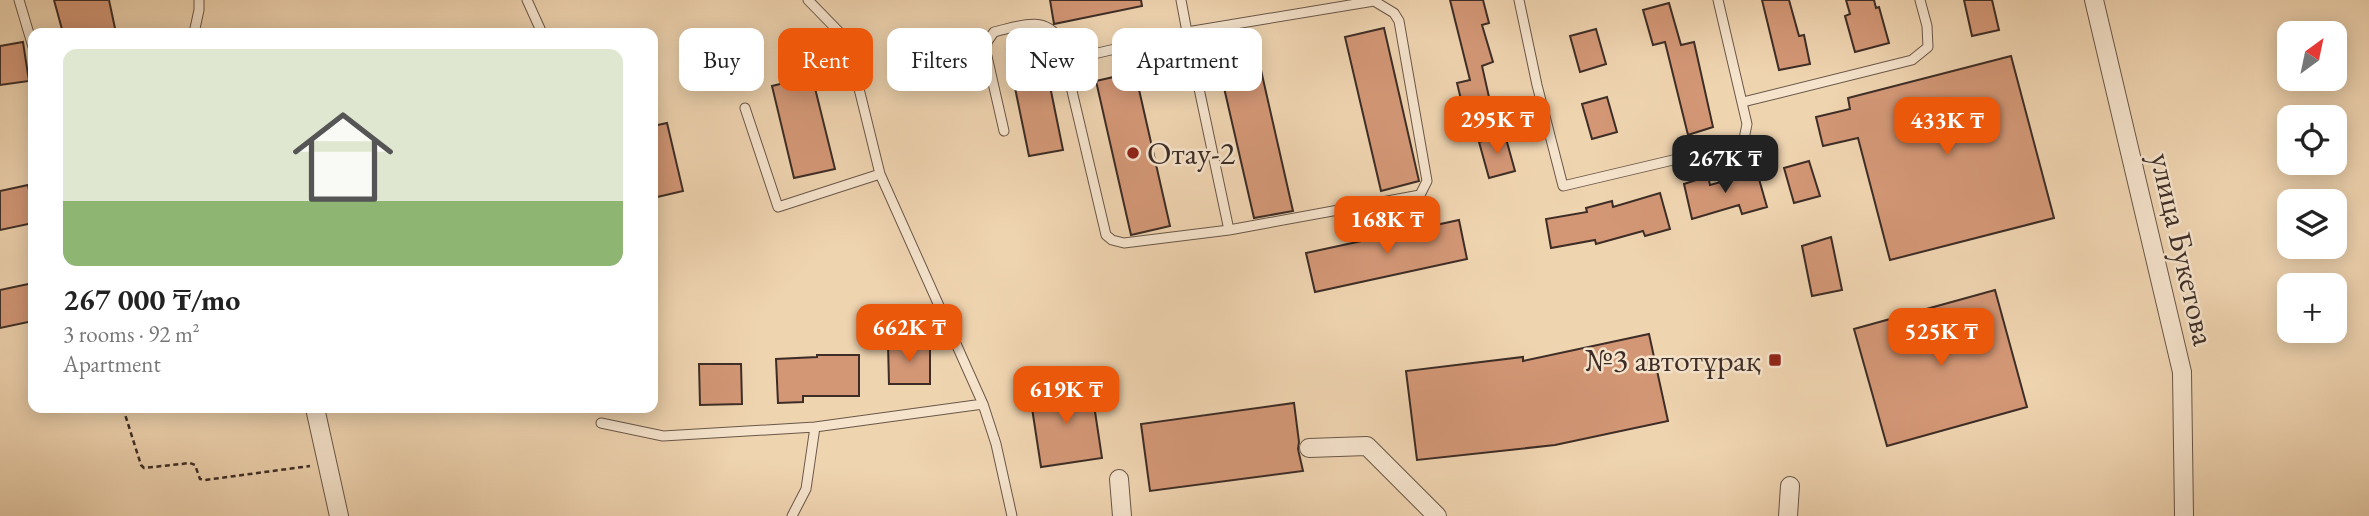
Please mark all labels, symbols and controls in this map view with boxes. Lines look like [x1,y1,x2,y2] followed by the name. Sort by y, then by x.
[2277,21,2347,91] north arrow
[2277,21,2347,343] map controls
[679,28,764,91] chip: Buy
[778,28,873,91] chip: Rent
[887,28,992,91] chip: Filters
[1006,28,1098,91] chip: New
[1112,28,1262,91] chip: Apartment
[280,94,406,220] icon: home
[1440,96,1554,156] pin: 295K ₸
[1890,97,2004,157] pin: 433K ₸
[1460,104,1534,134] text: 295K ₸
[1910,105,1984,135] text: 433K ₸
[2277,105,2347,175] button: locate
[1147,132,1236,174] place label: Отау-2
[1668,136,1782,195] pin: 267K ₸
[1688,143,1762,173] text: 267K ₸
[1125,145,1141,161] marker: Отау-2
[2140,149,2226,350] street label: улица Букетова
[2277,189,2347,259] button: layers
[1330,196,1444,256] pin: 168K ₸
[1350,204,1424,234] text: 168K ₸
[2277,273,2347,343] button: +
[63,280,240,319] text: 267 000 ₸/mo
[852,304,966,364] pin: 662K ₸
[1884,308,1998,368] pin: 525K ₸
[872,312,946,342] text: 662K ₸
[1904,316,1978,346] text: 525K ₸
[63,319,200,349] text: 3 rooms · 92 m²
[1585,339,1761,381] place label: №3 автотұрақ
[63,349,161,379] text: Apartment
[1767,352,1783,368] marker: №3 автотұрақ
[1009,366,1123,426] pin: 619K ₸
[1029,374,1103,404] text: 619K ₸

